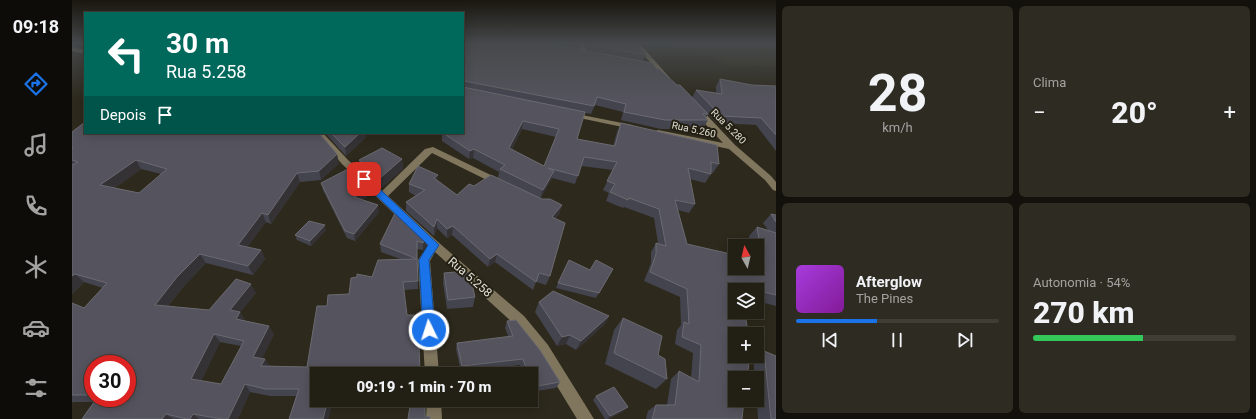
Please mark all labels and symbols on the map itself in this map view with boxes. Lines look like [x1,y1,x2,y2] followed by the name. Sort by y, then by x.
[709,107,749,146] street label: Rua 5.280
[671,119,717,140] street label: Rua 5.260
[347,162,381,196] pin
[728,239,764,275] north arrow
[445,254,495,300] street label: Rua 5.258
[408,309,450,351] position arrow
[84,355,136,407] speed limit sign: 30

